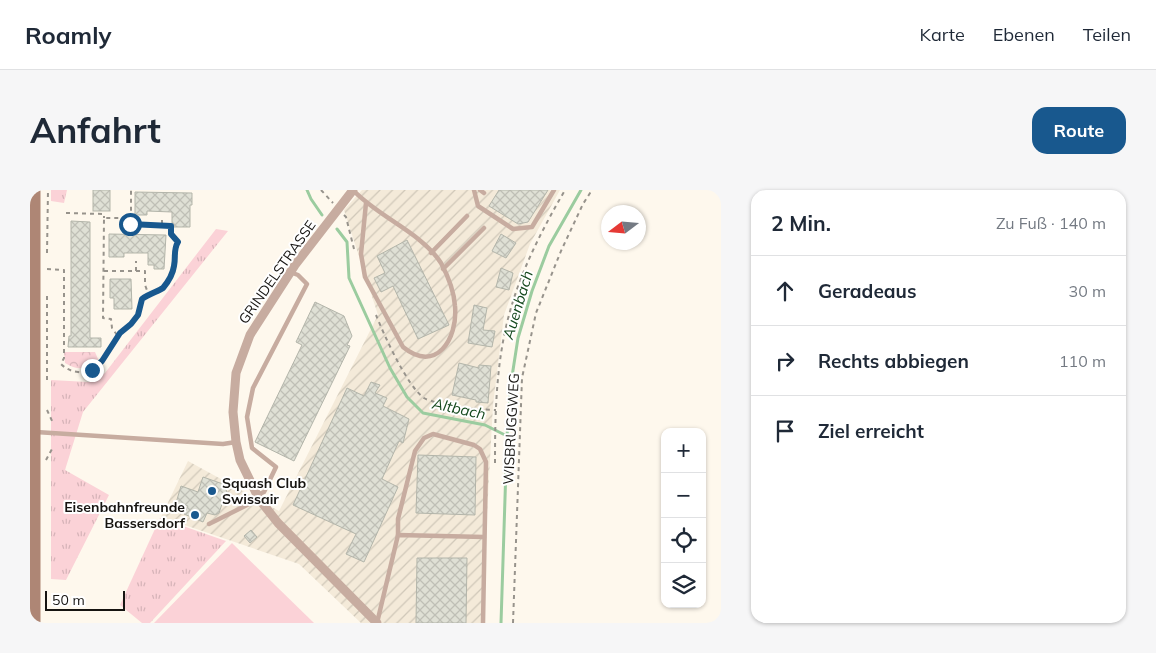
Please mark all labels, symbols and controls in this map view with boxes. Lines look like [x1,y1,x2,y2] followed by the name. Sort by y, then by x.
[25,20,112,50] text: Roamly
[919,23,965,46] text: Karte
[993,23,1055,46] text: Ebenen
[1083,23,1131,46] text: Teilen
[1032,107,1126,154] button: Route
[30,108,161,152] text: Anfahrt
[601,205,646,250] north arrow
[771,210,831,236] text: 2 Min.
[119,213,142,236] route start
[996,213,1106,233] text: Zu Fuß · 140 m
[235,217,319,327] street label: GRINDELSTRASSE
[498,268,537,342] water label: Auenbach
[771,277,799,305] icon: ahead
[818,279,916,303] text: Geradeaus
[1069,281,1106,301] text: 30 m
[771,347,799,375] icon: right
[818,349,969,373] text: Rechts abbiegen
[1059,351,1106,371] text: 110 m
[81,359,104,382] route end
[499,373,523,485] street label: WISBRUGGWEG
[430,393,488,423] water label: Altbach
[771,417,799,445] icon: arrive
[818,419,924,443] text: Ziel erreicht
[661,428,706,608] map controls
[661,428,706,473] button: +
[661,473,706,518] button: −
[222,474,307,508] place label: Squash Club Swissair
[206,485,218,497] marker: Squash Club Swissair
[64,498,186,532] place label: Eisenbahnfreunde Bassersdorf
[189,509,201,521] marker: Eisenbahnfreunde Bassersdorf
[661,518,706,563] button: locate
[661,563,706,608] button: layers
[45,588,125,611] scale bar
[52,591,85,609] text: 50 m

